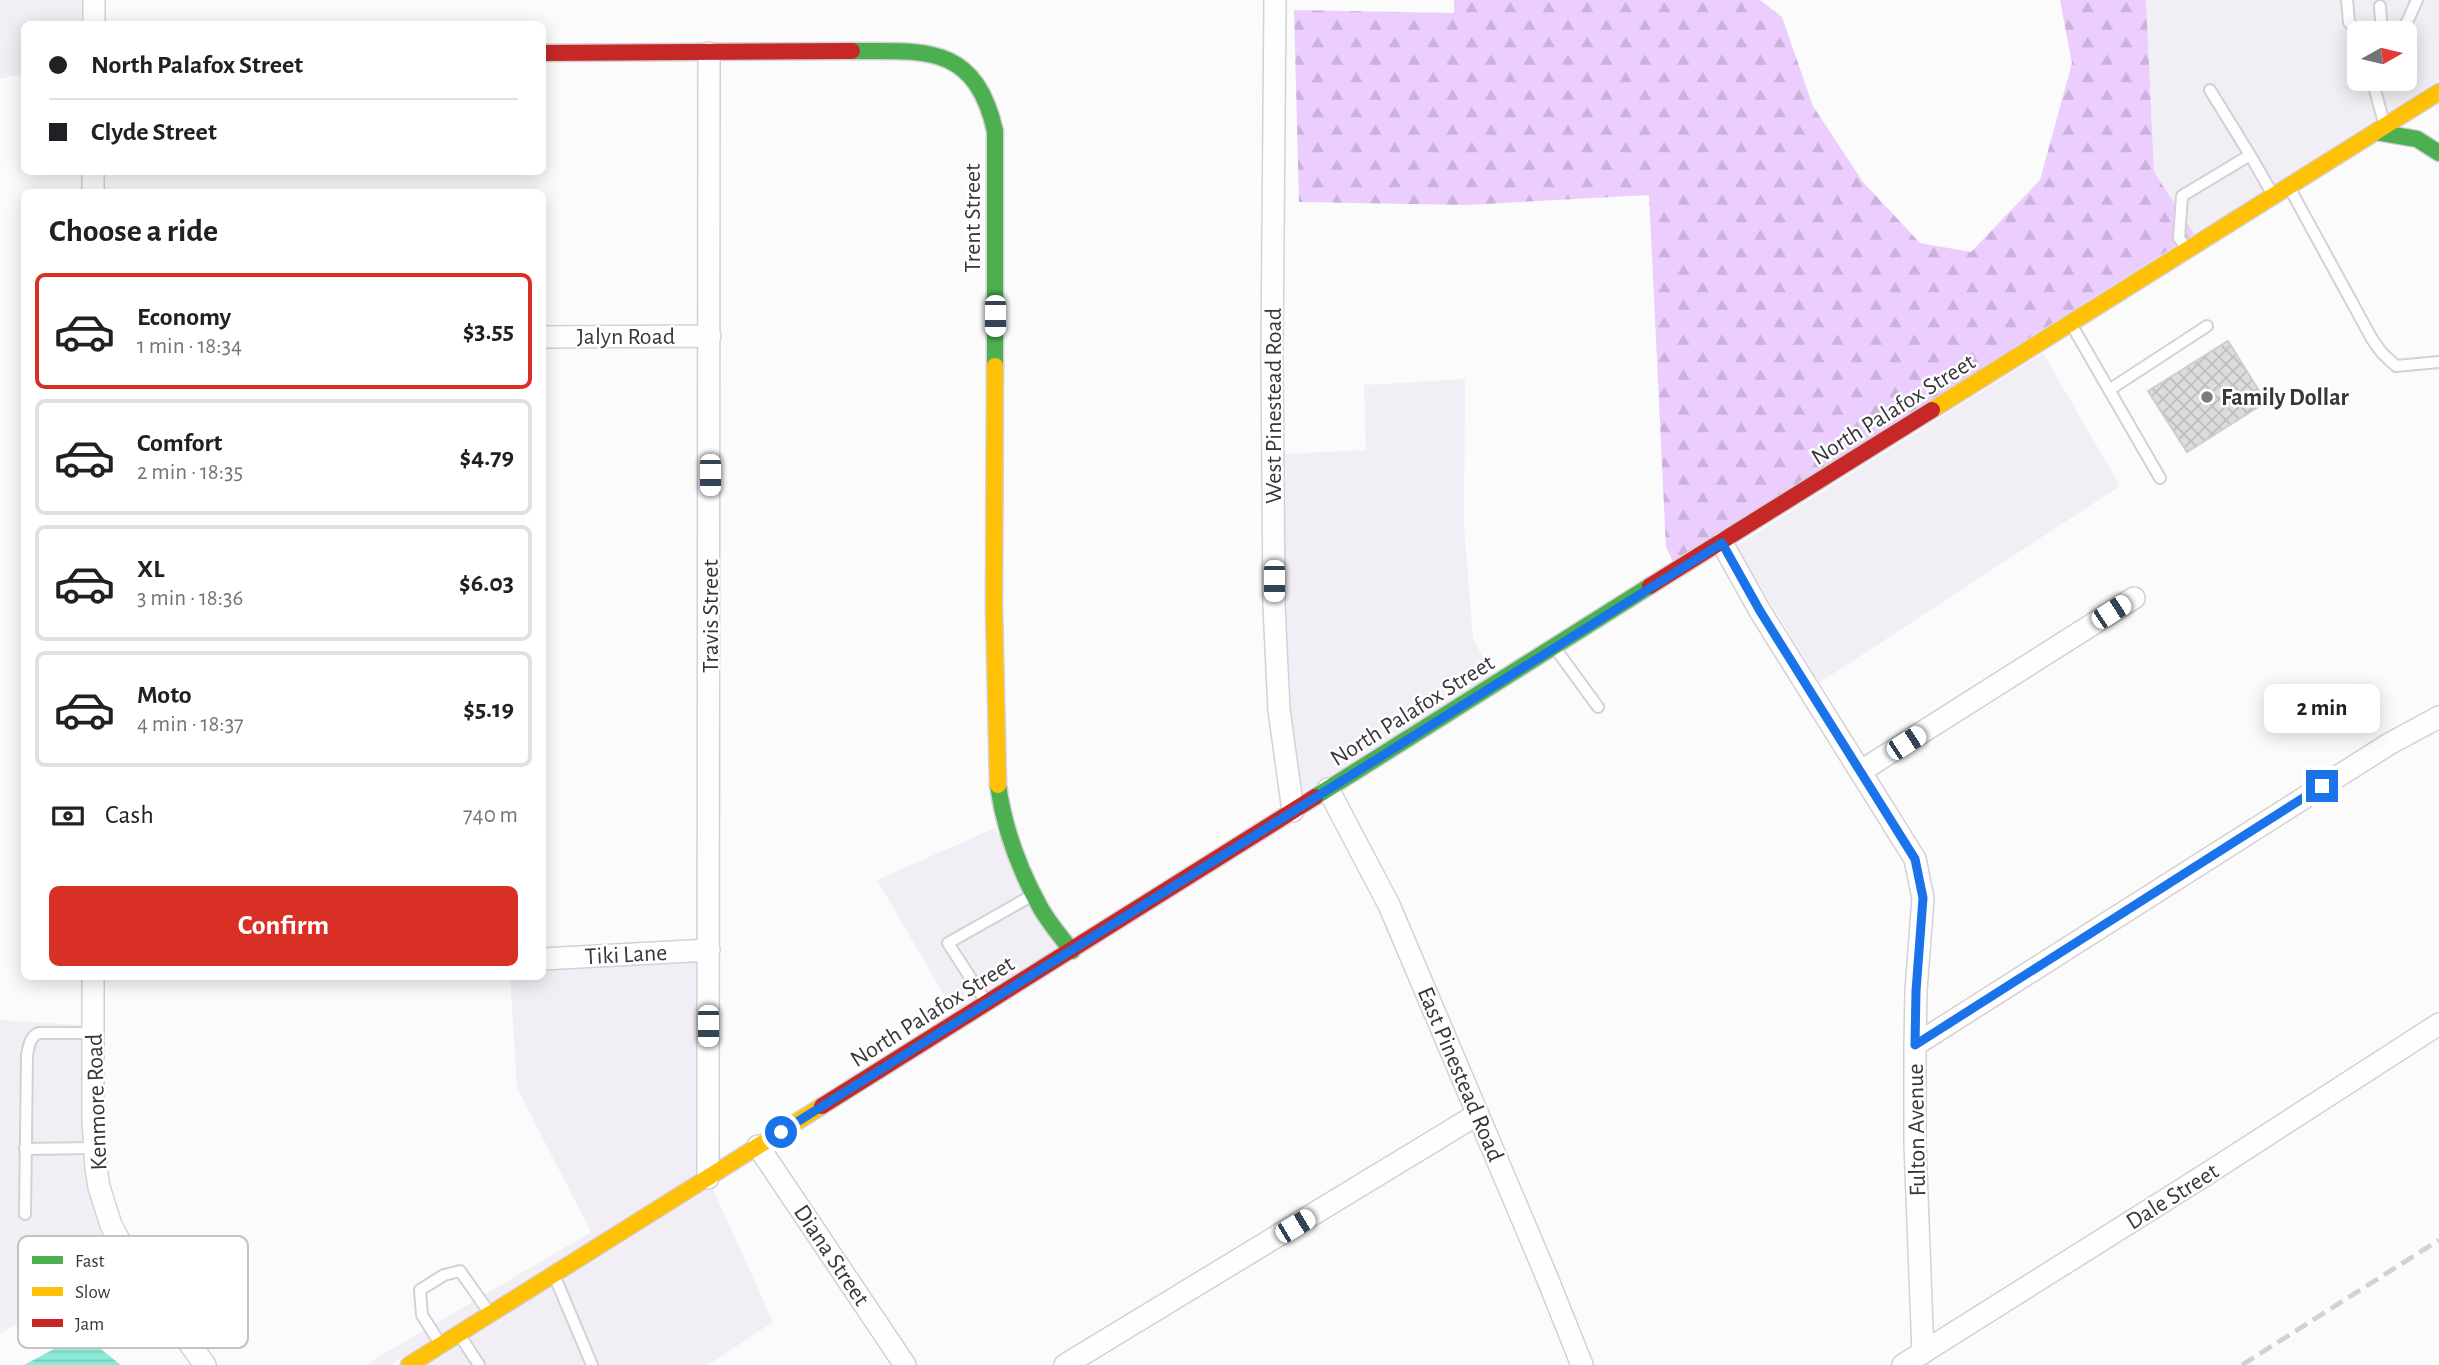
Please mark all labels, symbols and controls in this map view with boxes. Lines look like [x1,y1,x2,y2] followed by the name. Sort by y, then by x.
[2347,21,2417,91] north arrow
[2347,21,2417,91] map controls
[91,52,303,78] text: North Palafox Street
[91,119,217,145] text: Clyde Street
[961,163,985,273] street label: Trent Street
[49,215,218,247] text: Choose a ride
[985,295,1006,337] car
[53,300,116,363] icon: car
[137,304,231,330] text: Economy
[1262,308,1286,504] street label: West Pinestead Road
[463,318,514,344] text: $3.55
[577,325,675,349] street label: Jalyn Road
[137,335,242,358] text: 1 min · 18:34
[1807,350,1980,470] street label: North Palafox Street
[2221,386,2350,410] place label: Family Dollar
[2199,389,2215,405] marker: Family Dollar
[53,426,116,489] icon: car
[137,430,222,456] text: Comfort
[459,444,514,470] text: $4.79
[700,454,721,496] car
[137,461,243,484] text: 2 min · 18:35
[53,552,116,615] icon: car
[137,556,164,582] text: XL
[699,559,723,673] street label: Travis Street
[1264,560,1285,602] car
[459,570,514,596] text: $6.03
[137,587,243,610] text: 3 min · 18:36
[2088,592,2135,632] car
[1326,651,1499,771] street label: North Palafox Street
[53,678,116,741] icon: car
[137,682,192,708] text: Moto
[2264,684,2380,734] callout: 2 min
[463,696,514,722] text: $5.19
[2296,697,2348,720] text: 2 min
[137,713,244,736] text: 4 min · 18:37
[1883,723,1930,763] car
[2306,770,2338,802] route end
[49,797,87,835] icon: cash
[105,802,154,828] text: Cash
[463,804,518,827] text: 740 m
[49,886,518,966] button: Confirm
[584,941,668,969] street label: Tiki Lane
[846,952,1019,1072] street label: North Palafox Street
[1413,984,1508,1165] street label: East Pinestead Road
[698,1005,719,1047] car
[83,1033,111,1171] street label: Kenmore Road
[1904,1063,1930,1196] street label: Fulton Avenue
[765,1116,797,1148] route start
[2122,1159,2223,1235] street label: Dale Street
[789,1201,874,1311] street label: Diana Street
[1272,1206,1319,1246] car
[18,1236,248,1348] legend
[75,1252,105,1271] text: Fast
[75,1283,111,1302] text: Slow
[75,1315,104,1334] text: Jam

